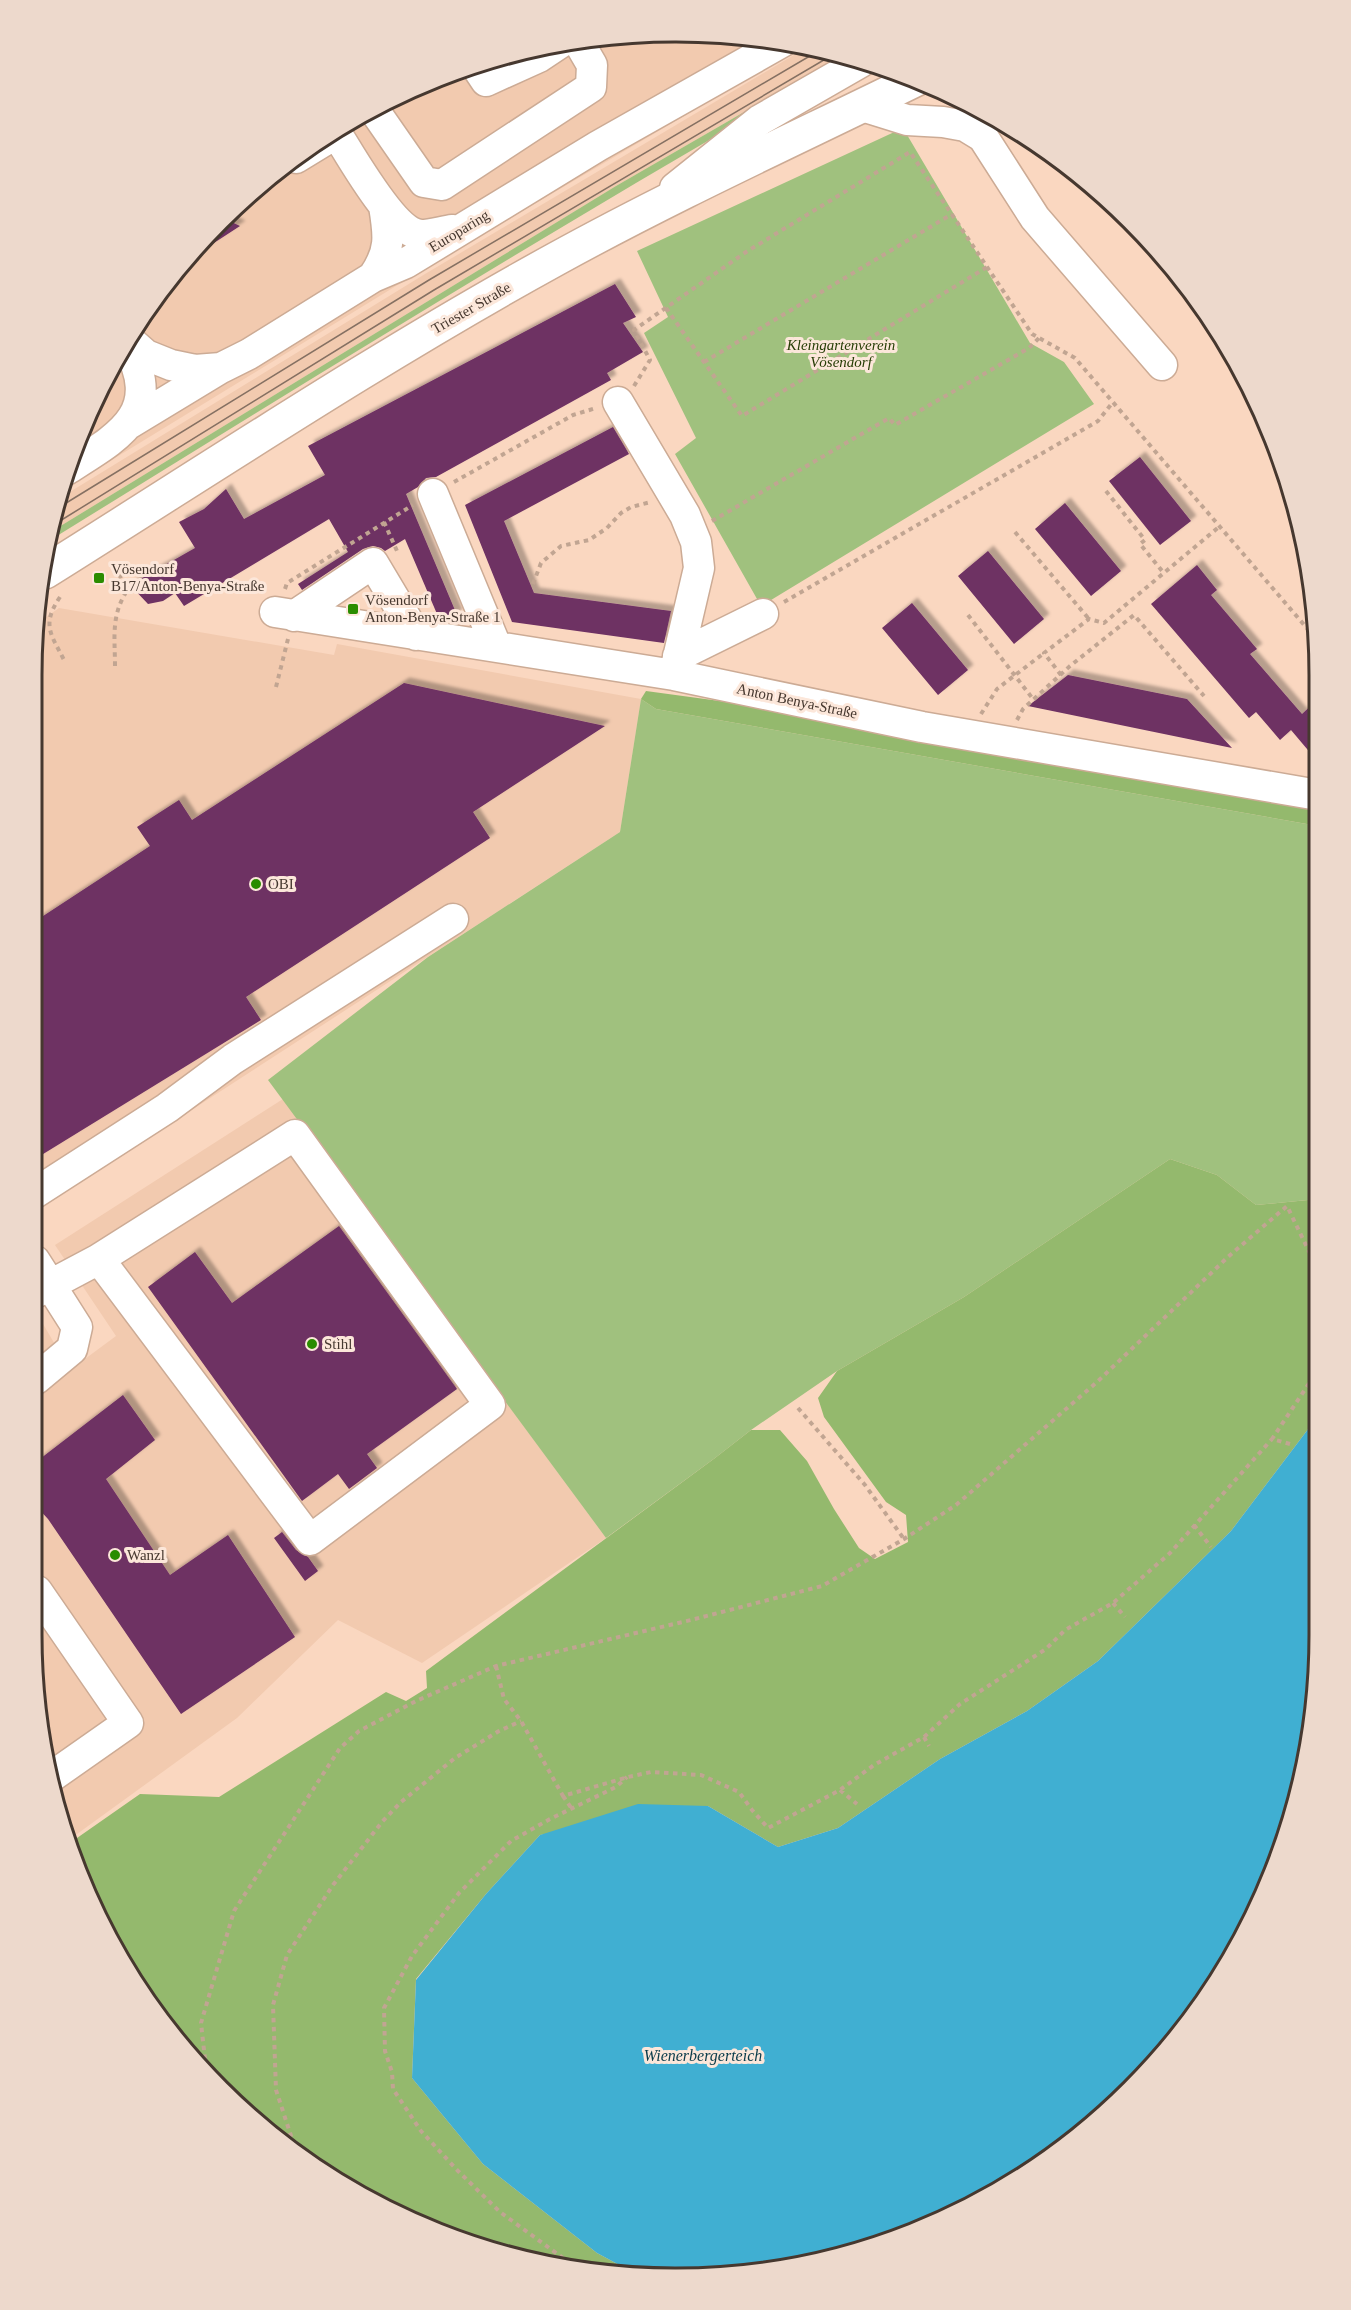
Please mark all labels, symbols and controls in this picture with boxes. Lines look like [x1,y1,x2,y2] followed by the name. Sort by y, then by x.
[426,207,492,255] street label: Europaring
[429,279,513,337] street label: Triester Straße
[786,337,895,370] park label: Kleingartenverein Vösendorf
[111,561,265,594] place label: Vösendorf B17/Anton-Benya-Straße
[92,571,106,585] marker: Vösendorf B17/Anton-Benya-Straße
[365,592,500,625] place label: Vösendorf Anton-Benya-Straße 1
[346,602,360,616] marker: Vösendorf Anton-Benya-Straße 1
[735,680,859,722] street label: Anton Benya-Straße
[268,876,294,892] place label: OBI
[249,877,263,891] marker: OBI
[324,1336,352,1352] place label: Stihl
[305,1337,319,1351] marker: Stihl
[127,1547,165,1563] place label: Wanzl
[108,1548,122,1562] marker: Wanzl
[644,2047,762,2065] water label: Wienerbergerteich

